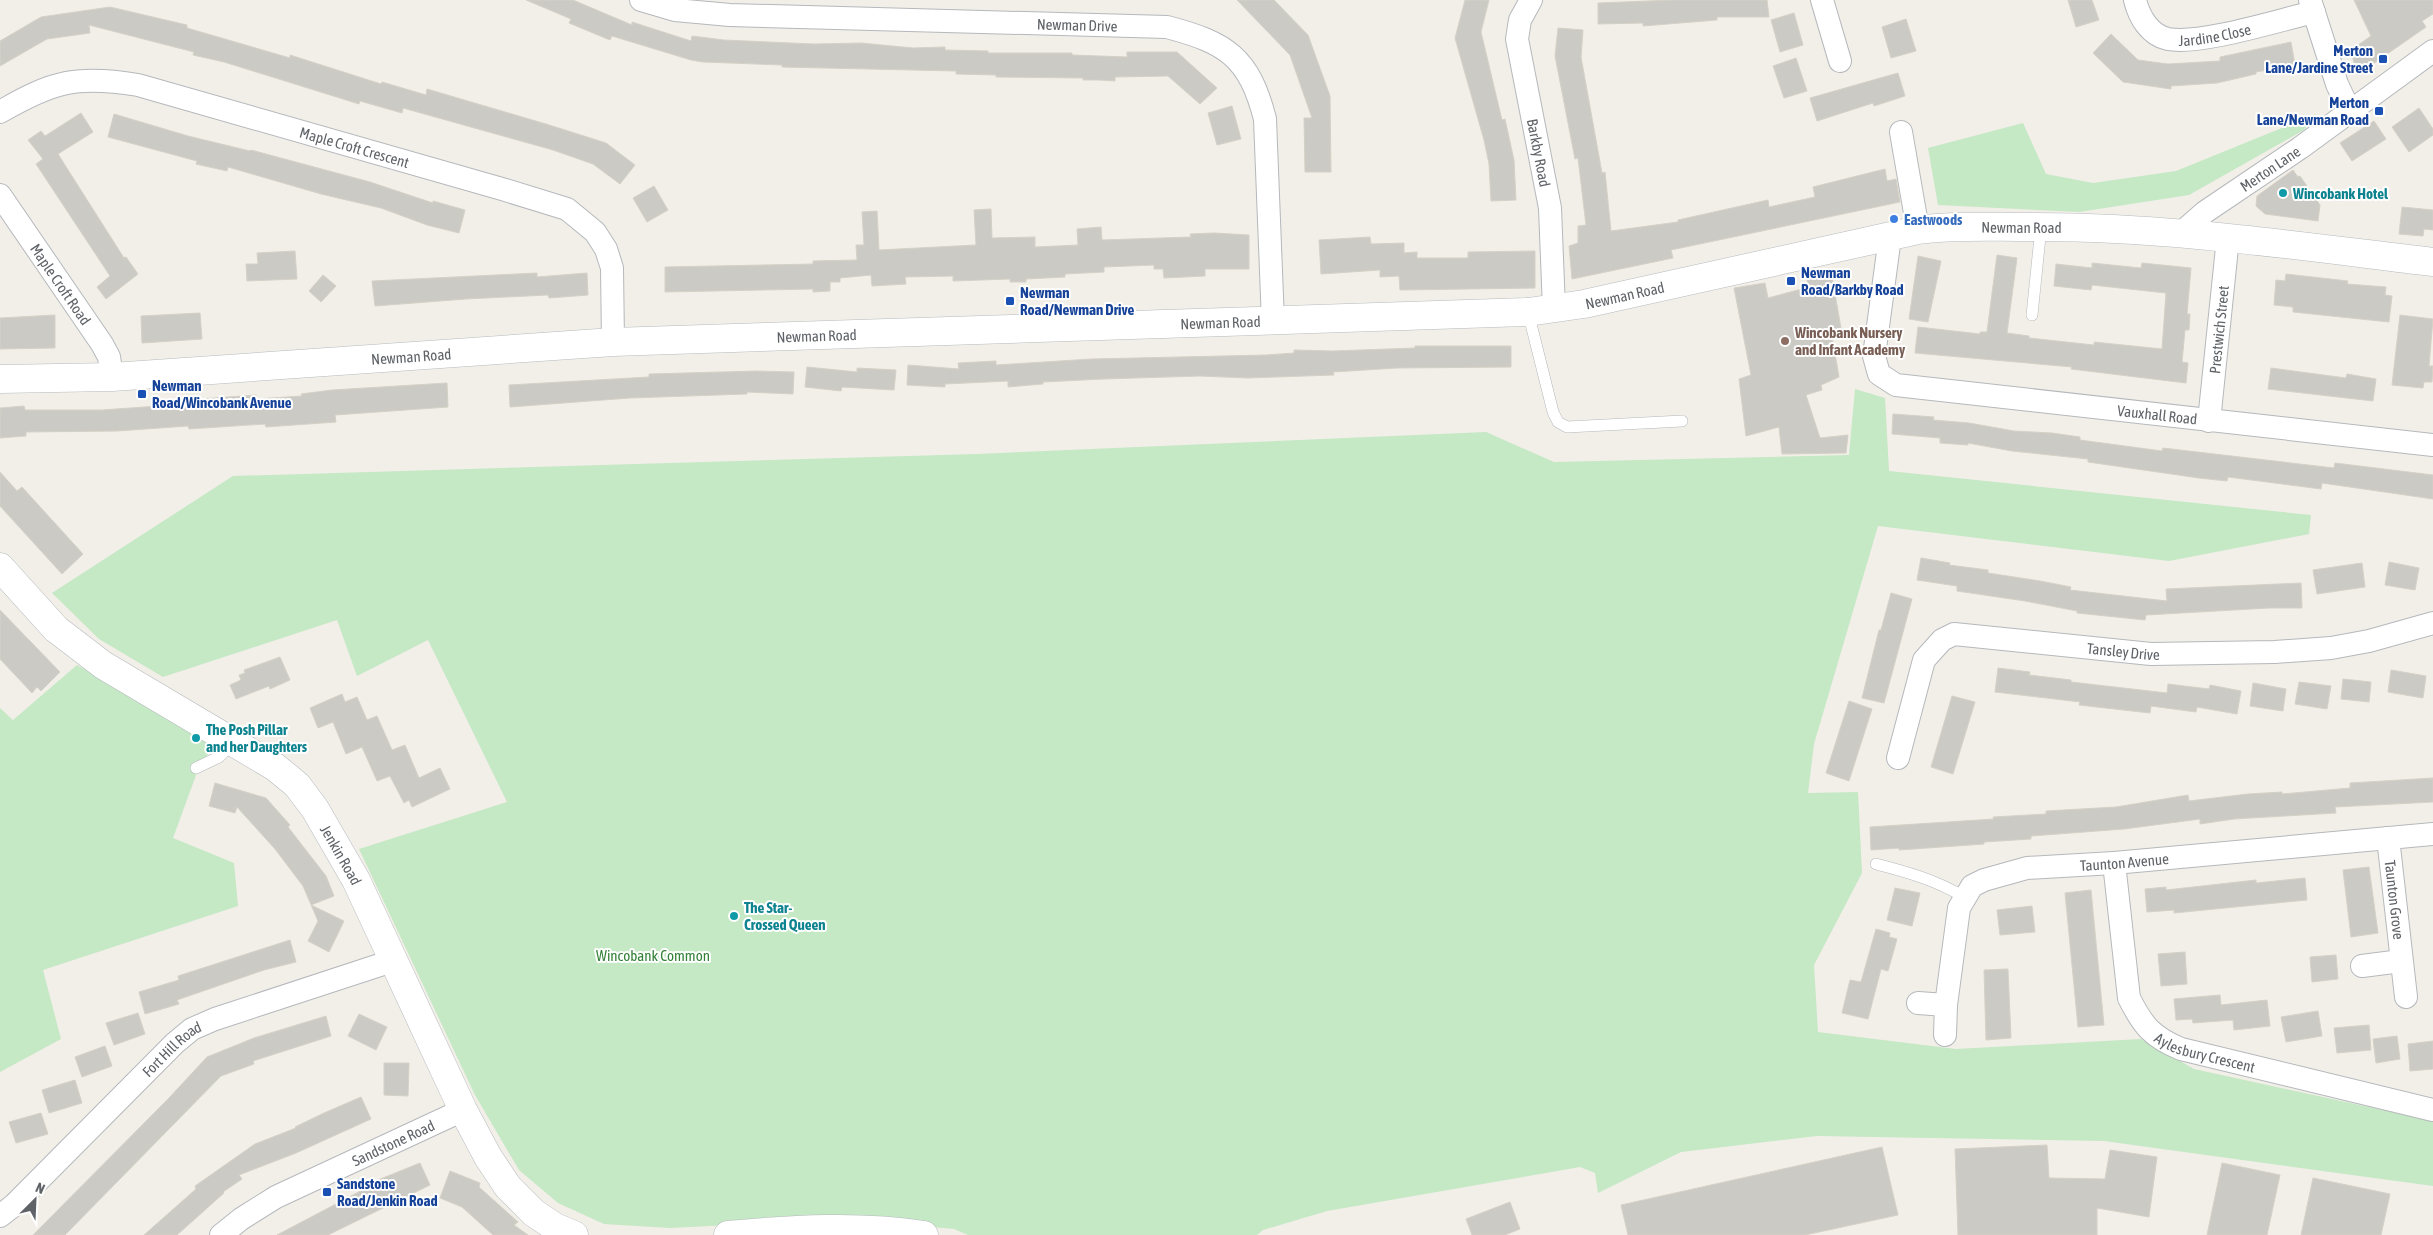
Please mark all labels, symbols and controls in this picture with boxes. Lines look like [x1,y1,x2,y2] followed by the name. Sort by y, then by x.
[1037,15,1118,34] street label: Newman Drive
[2179,20,2253,48] street label: Jardine Close
[2265,42,2374,76] place label: Merton Lane/Jardine Street
[2377,53,2389,65] marker: Merton Lane/Jardine Street
[2257,94,2369,128] place label: Merton Lane/Newman Road
[2373,105,2385,117] marker: Merton Lane/Newman Road
[1524,117,1554,188] street label: Barkby Road
[298,123,411,171] street label: Maple Croft Crescent
[2237,142,2303,195] street label: Merton Lane
[2292,185,2389,202] place label: Wincobank Hotel
[2277,187,2289,199] marker: Wincobank Hotel
[1904,211,1963,228] place label: Eastwoods
[1888,213,1900,225] marker: Eastwoods
[1981,218,2062,236] street label: Newman Road
[27,240,95,328] street label: Maple Croft Road
[1801,264,1904,298] place label: Newman Road/Barkby Road
[1785,275,1797,287] marker: Newman Road/Barkby Road
[1584,278,1666,312] street label: Newman Road
[1020,284,1135,318] place label: Newman Road/Newman Drive
[2205,285,2232,374] street label: Prestwich Street
[1004,295,1016,307] marker: Newman Road/Newman Drive
[1180,312,1261,332] street label: Newman Road
[1794,324,1906,358] place label: Wincobank Nursery and Infant Academy
[776,326,857,345] street label: Newman Road
[1779,335,1791,347] marker: Wincobank Nursery and Infant Academy
[371,345,452,367] street label: Newman Road
[152,377,292,411] place label: Newman Road/Wincobank Avenue
[136,388,148,400] marker: Newman Road/Wincobank Avenue
[2117,401,2198,427] street label: Vauxhall Road
[2086,639,2160,663] street label: Tansley Drive
[206,721,308,755] place label: The Posh Pillar and her Daughters
[190,732,202,744] marker: The Posh Pillar and her Daughters
[317,822,365,887] street label: Jenkin Road
[2079,850,2170,873] street label: Taunton Avenue
[2382,859,2408,940] street label: Taunton Grove
[744,899,826,933] place label: The Star- Crossed Queen
[728,910,740,922] marker: The Star- Crossed Queen
[596,947,710,964] park label: Wincobank Common
[138,1018,204,1080] street label: Fort Hill Road
[2152,1029,2257,1075] street label: Aylesbury Crescent
[349,1116,437,1169] street label: Sandstone Road
[10,1175,60,1225] north arrow
[337,1175,438,1209] place label: Sandstone Road/Jenkin Road
[33,1179,47,1197] text: N
[321,1186,333,1198] marker: Sandstone Road/Jenkin Road

